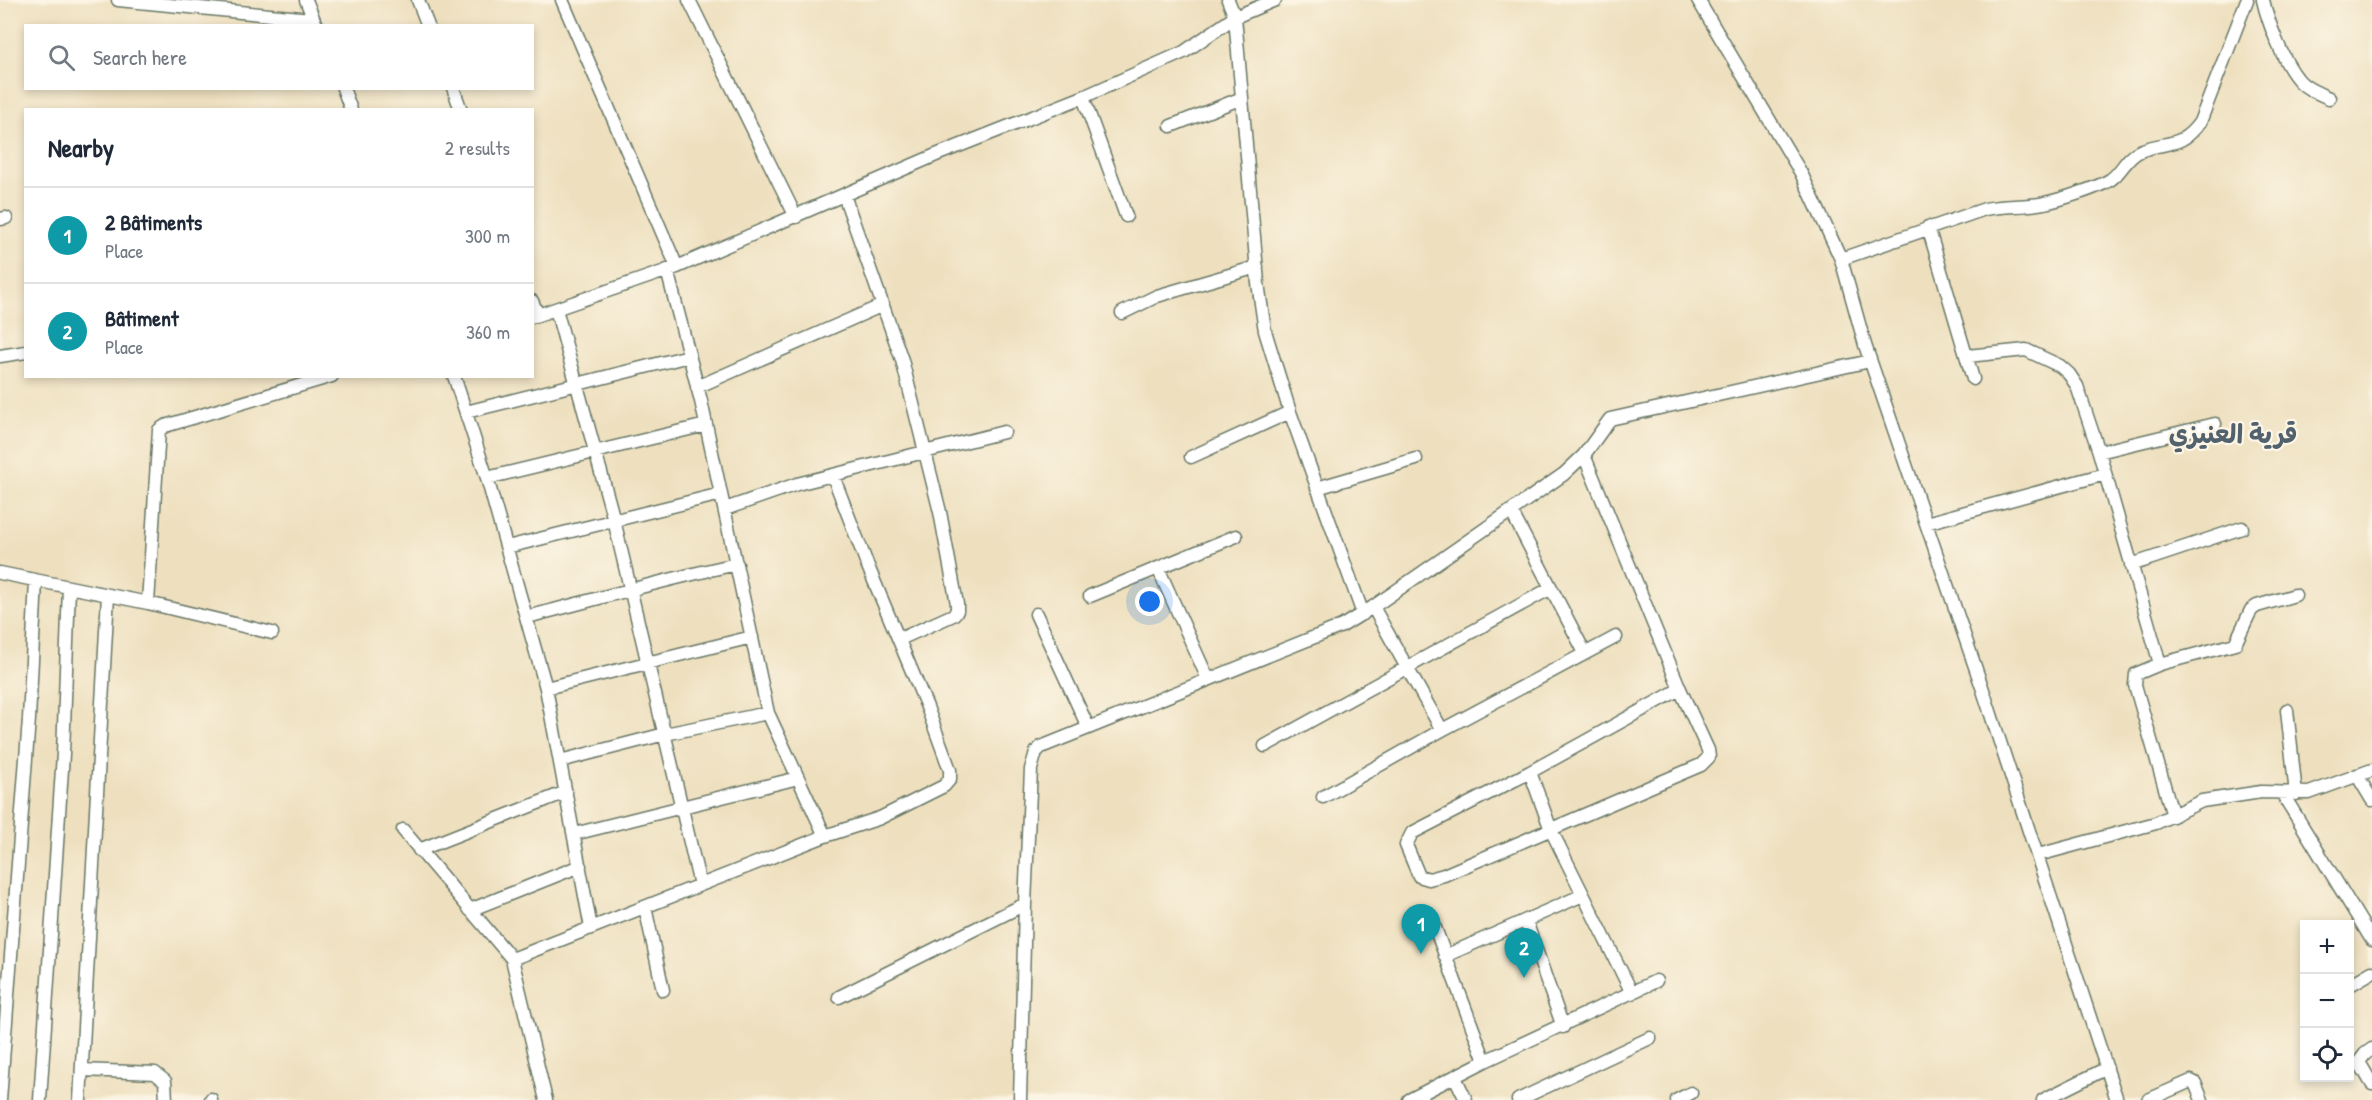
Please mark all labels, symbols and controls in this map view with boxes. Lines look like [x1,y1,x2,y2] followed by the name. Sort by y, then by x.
[24,24,534,90] search box
[45,41,78,74] icon: search
[93,42,187,72] text: Search here
[48,130,114,165] text: Nearby
[445,134,510,161] text: 2 results
[105,207,202,237] text: 2 Bâtiments
[64,222,71,249] text: 1
[465,222,510,249] text: 300 m
[105,237,144,264] text: Place
[105,303,179,333] text: Bâtiment
[63,318,72,345] text: 2
[466,318,510,345] text: 360 m
[105,333,144,360] text: Place
[2169,416,2297,453] district label: قرية العنيزي
[1135,587,1164,616] your location
[1402,904,1440,954] pin: 1
[2300,920,2354,1082] map controls
[2300,920,2354,974] button: +
[1504,928,1544,978] pin: 2
[2300,974,2354,1028] button: −
[2300,1028,2354,1082] button: locate

